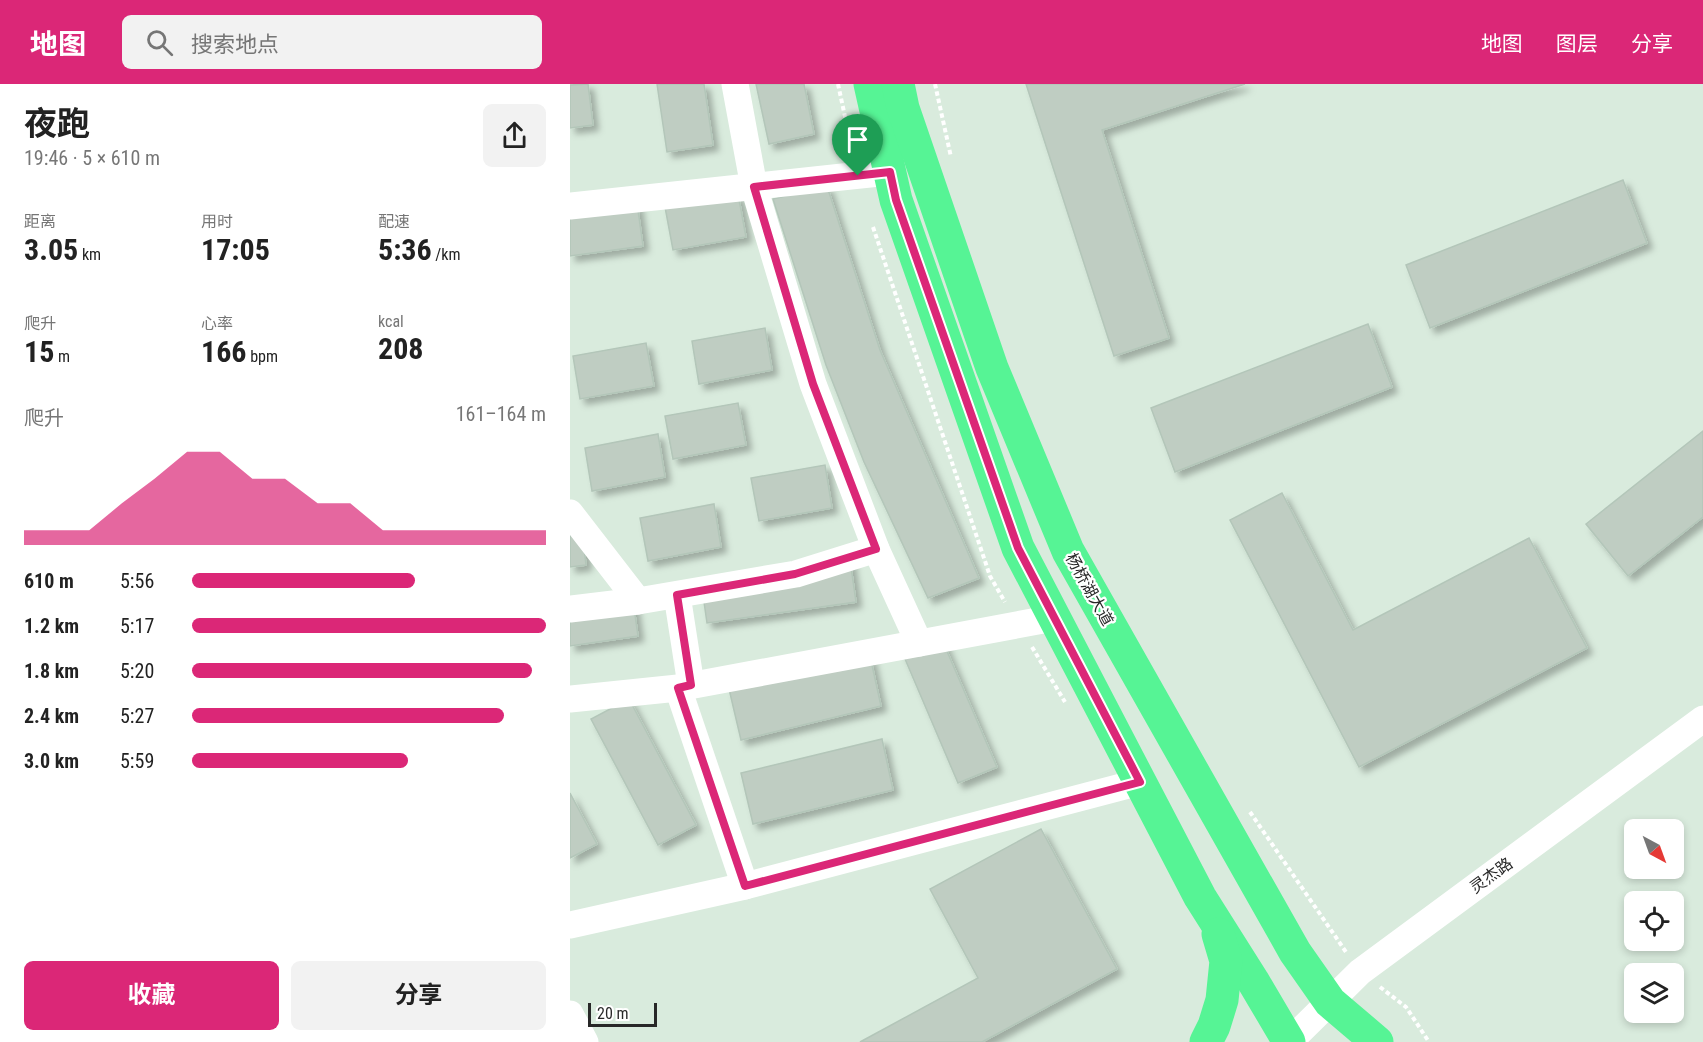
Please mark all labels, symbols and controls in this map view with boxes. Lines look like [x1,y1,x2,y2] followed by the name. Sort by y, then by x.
[122,15,542,69] search box
[143,26,176,59] icon: search
[30,28,86,61] text: 地图
[191,32,279,57] text: 搜索地点
[1481,32,1523,56] text: 地图
[1556,32,1598,56] text: 图层
[1631,32,1673,56] text: 分享
[24,104,90,143] text: 夜跑
[483,104,546,167] button: share
[832,114,883,176] pin
[841,123,874,156] icon: arrive
[24,146,160,170] text: 19:46 · 5 × 610 m
[24,212,56,231] text: 距离
[201,212,233,231] text: 用时
[378,212,410,231] text: 配速
[24,232,78,267] text: 3.05
[201,232,270,267] text: 17:05
[378,232,432,267] text: 5:36
[78,245,101,264] text: km
[432,245,461,264] text: /km
[378,312,404,331] text: kcal
[24,314,56,333] text: 爬升
[201,314,233,333] text: 心率
[378,331,423,366] text: 208
[24,334,54,369] text: 15
[201,334,246,369] text: 166
[54,347,70,366] text: m
[246,347,278,366] text: bpm
[456,402,546,426] text: 161–164 m
[24,406,64,430] text: 爬升
[1062,550,1117,629] street label: 杨桥湖大道
[24,569,74,593] text: 610 m
[120,569,154,593] text: 5:56
[24,614,79,638] text: 1.2 km
[120,614,154,638] text: 5:17
[24,659,79,683] text: 1.8 km
[120,659,154,683] text: 5:20
[24,704,79,728] text: 2.4 km
[120,704,154,728] text: 5:27
[24,749,79,773] text: 3.0 km
[120,749,154,773] text: 5:59
[1624,819,1684,879] north arrow
[1624,819,1684,1023] map controls
[1466,854,1516,897] street label: 灵杰路
[1624,891,1684,951] button: locate
[24,961,279,1030] button: 收藏
[291,961,546,1030] button: 分享
[1624,963,1684,1023] button: layers
[588,1000,657,1028] scale bar
[597,1004,629,1023] text: 20 m

